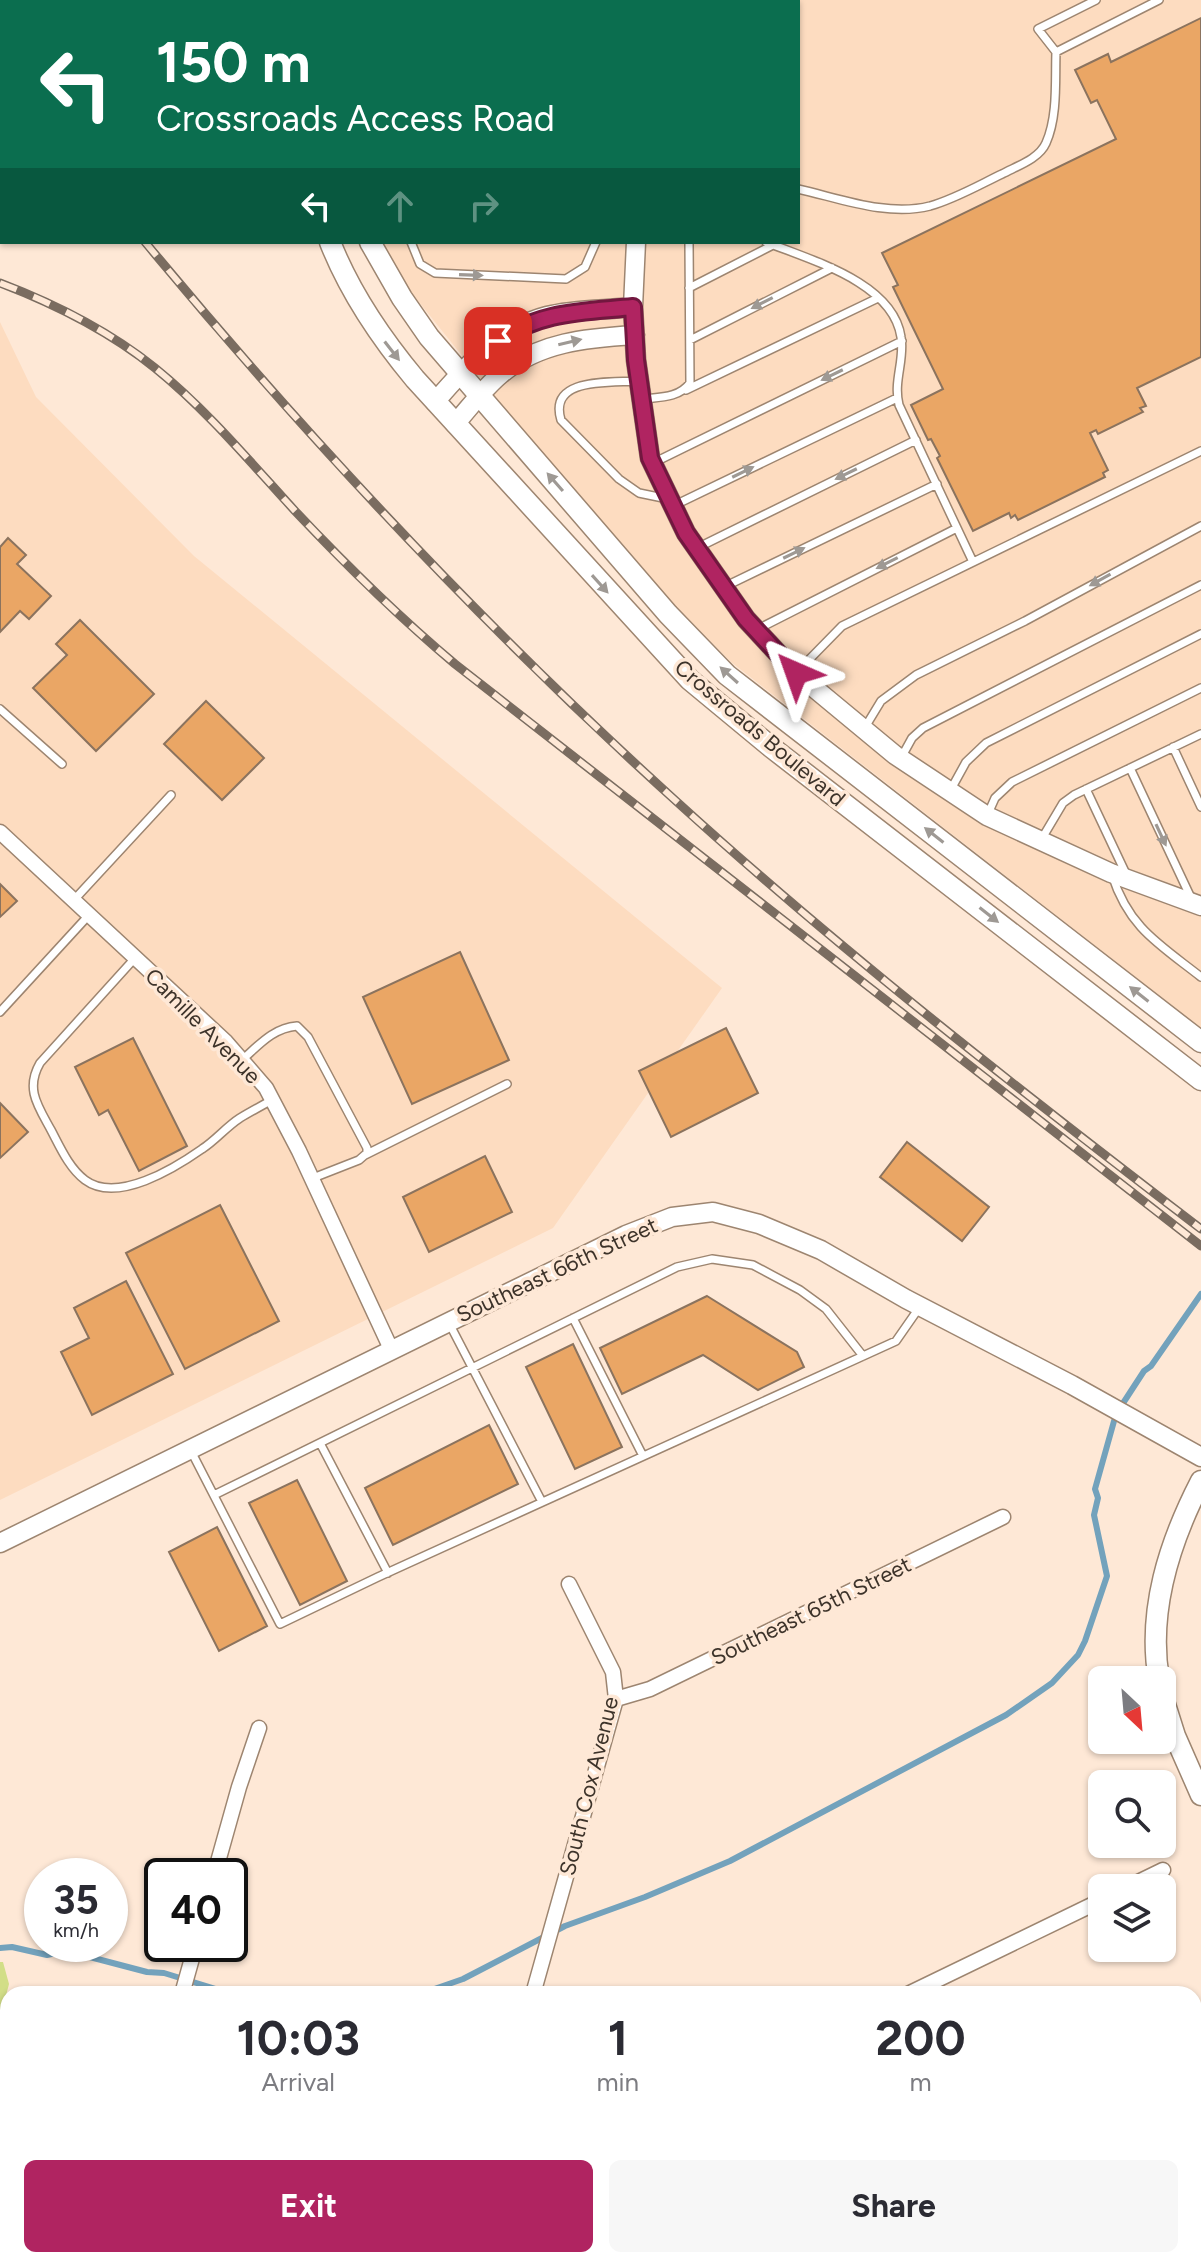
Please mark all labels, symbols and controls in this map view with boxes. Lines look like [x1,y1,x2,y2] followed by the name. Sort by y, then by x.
[156,29,311,96] text: 150 m
[24,32,128,136] icon: left
[156,97,555,140] text: Crossroads Access Road
[294,184,338,228] icon: left
[378,184,422,228] icon: ahead
[462,184,506,228] icon: right
[459,269,484,282] one-way arrow
[751,297,774,310] one-way arrow
[464,307,532,375] pin
[476,319,520,363] icon: arrive
[557,335,582,347] one-way arrow
[383,341,399,361] one-way arrow
[820,368,843,382] one-way arrow
[732,465,755,479] one-way arrow
[834,468,857,481] one-way arrow
[547,472,564,492] one-way arrow
[782,546,806,560] one-way arrow
[876,556,899,570] one-way arrow
[1089,573,1112,586] one-way arrow
[591,574,609,593] one-way arrow
[754,631,838,715] position arrow
[669,654,851,812] street label: Crossroads Boulevard
[720,667,740,684] one-way arrow
[1154,824,1168,847] one-way arrow
[924,828,944,844] one-way arrow
[979,907,999,923] one-way arrow
[140,963,266,1089] street label: Camille Avenue
[1129,987,1149,1003] one-way arrow
[452,1212,662,1328] street label: Southeast 66th Street
[707,1551,915,1671] street label: Southeast 65th Street
[1088,1666,1176,1754] north arrow
[1088,1666,1176,1962] map controls
[554,1694,624,1878] street label: South Cox Avenue
[1088,1770,1176,1858] button: search
[144,1858,248,1962] speed limit sign: 40
[1088,1874,1176,1962] button: layers
[53,1876,99,1924] text: 35
[53,1918,99,1942] text: km/h
[236,2009,360,2067] text: 10:03
[608,2009,628,2067] text: 1
[876,2009,966,2067] text: 200
[262,2066,335,2098] text: Arrival
[596,2066,639,2098] text: min
[909,2066,932,2098] text: m
[24,2160,593,2252] button: Exit
[609,2160,1178,2252] button: Share

